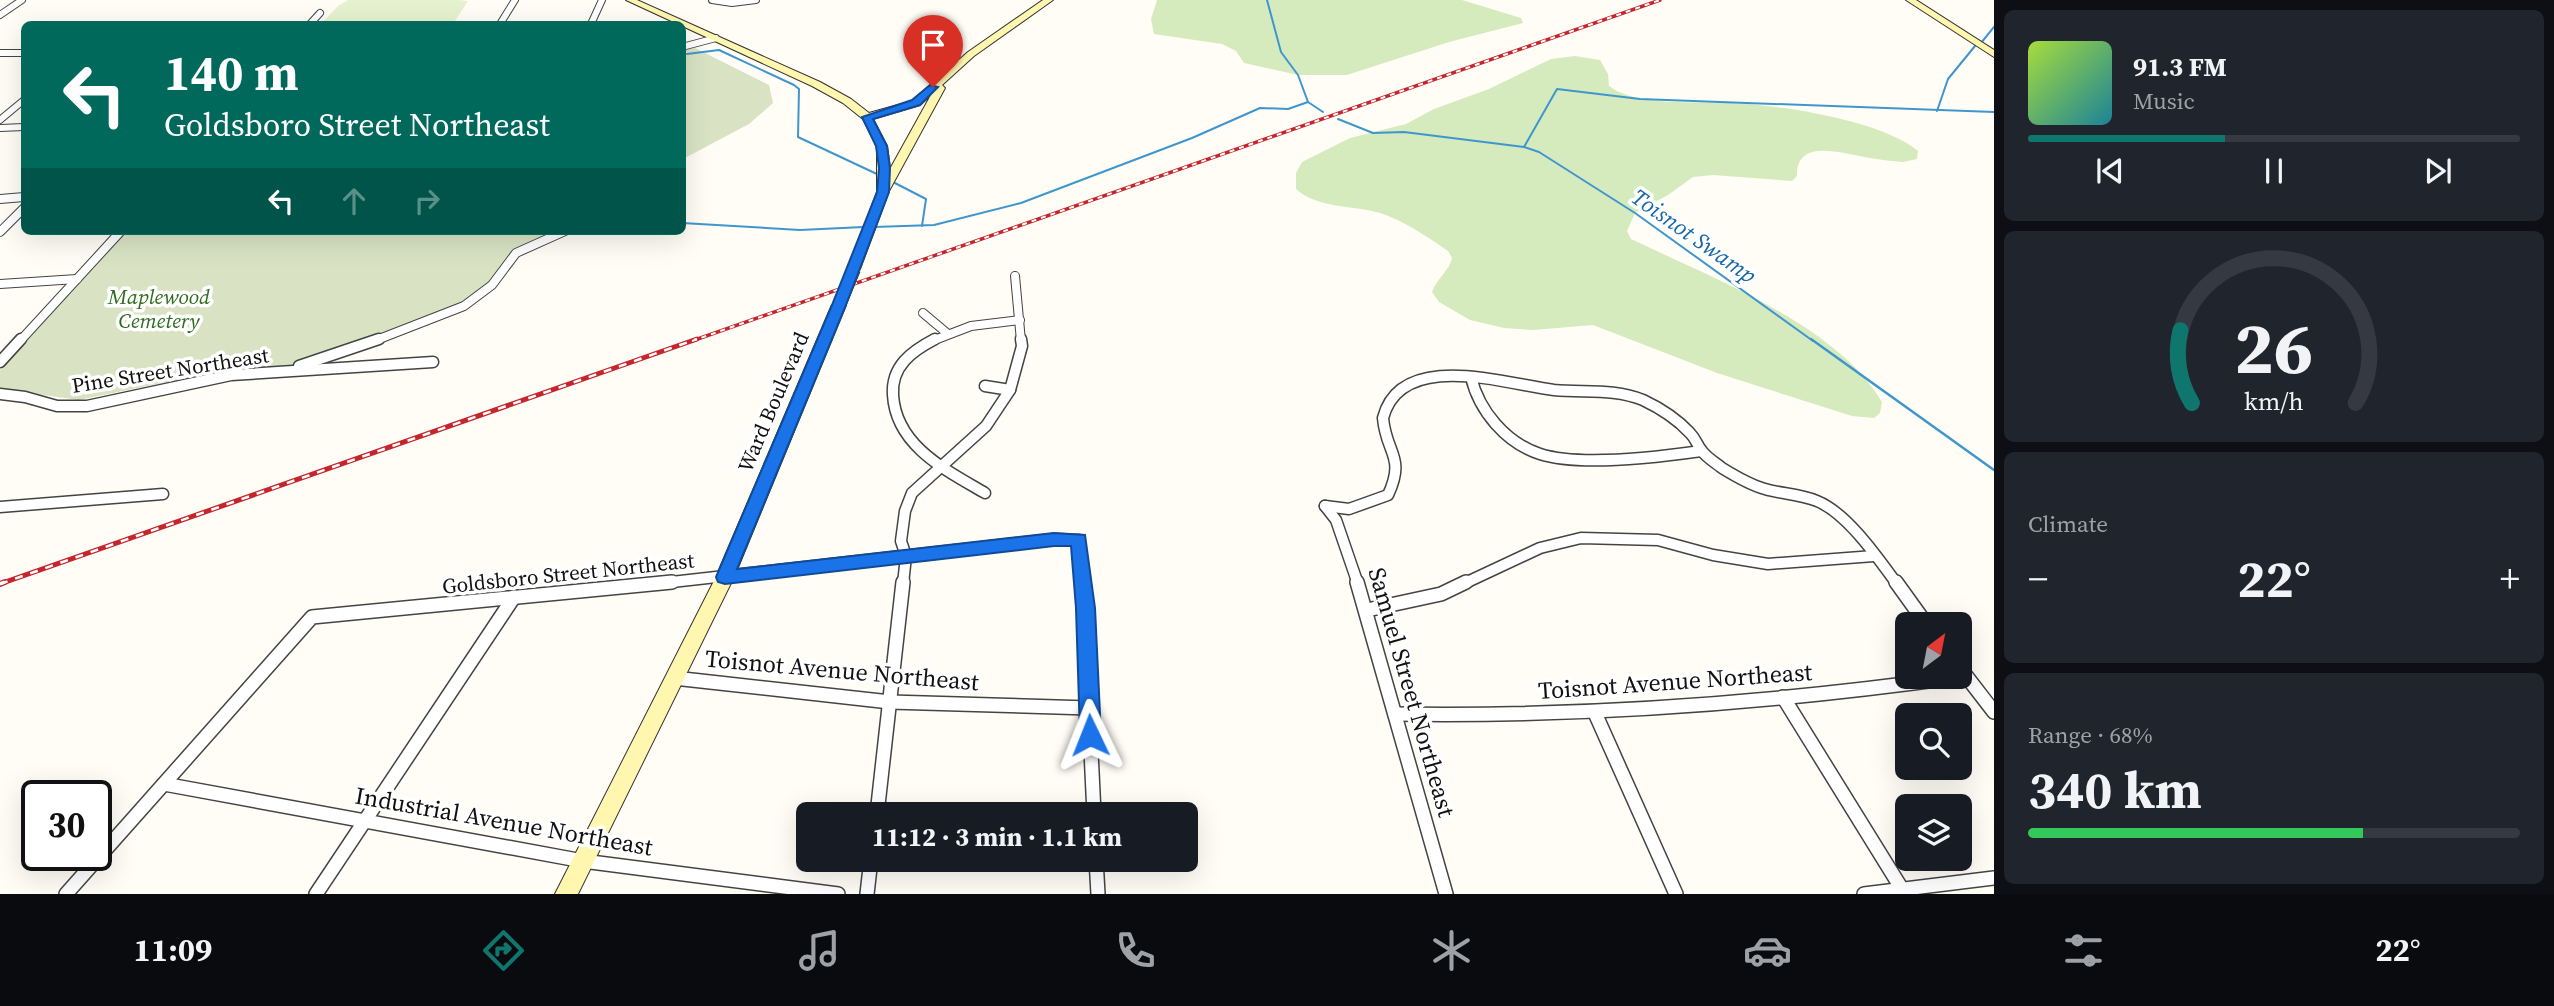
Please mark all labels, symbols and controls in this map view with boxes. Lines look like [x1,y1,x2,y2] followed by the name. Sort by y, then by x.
[903,15,963,87] pin
[914,26,952,64] icon: arrive
[164,39,299,106] text: 140 m
[49,49,140,140] icon: left
[2133,49,2227,85] text: 91.3 FM
[2133,85,2195,117] text: Music
[164,103,550,147] text: Goldsboro Street Northeast
[2091,152,2129,190] icon: previous
[2255,152,2293,190] icon: pause
[2419,152,2457,190] icon: next
[1625,181,1763,291] water label: Toisnot Swamp
[262,182,300,220] icon: left
[335,182,373,220] icon: ahead
[408,182,446,220] icon: right
[107,282,210,335] park label: Maplewood Cemetery
[2235,298,2313,397] text: 26
[730,327,816,477] street label: Ward Boulevard
[69,340,271,400] street label: Pine Street Northeast
[2244,383,2304,417] text: km/h
[2028,508,2108,540] text: Climate
[2237,543,2311,614] text: 22°
[441,545,696,601] street label: Goldsboro Street Northeast
[2028,553,2048,605] text: −
[2500,553,2520,605] text: +
[1361,564,1463,821] street label: Samuel Street Northeast
[1895,612,1972,690] north arrow
[1895,612,1972,871] map controls
[704,642,980,698] street label: Toisnot Avenue Northeast
[1537,655,1813,707] street label: Toisnot Avenue Northeast
[1053,698,1127,772] position arrow
[1895,703,1972,780] button: search
[2028,719,2153,751] text: Range · 68%
[2028,754,2202,825] text: 340 km
[353,779,656,863] street label: Industrial Avenue Northeast
[21,780,112,871] speed limit sign: 30
[1895,794,1972,871] button: layers
[872,819,1122,855] text: 11:12 · 3 min · 1.1 km
[479,926,528,975] icon: directions
[795,926,844,975] icon: music
[1111,926,1160,975] icon: phone
[1427,926,1476,975] icon: climate
[1743,926,1792,975] icon: car
[2059,926,2108,975] icon: filters
[133,928,212,972] text: 11:09
[2375,928,2420,972] text: 22°

